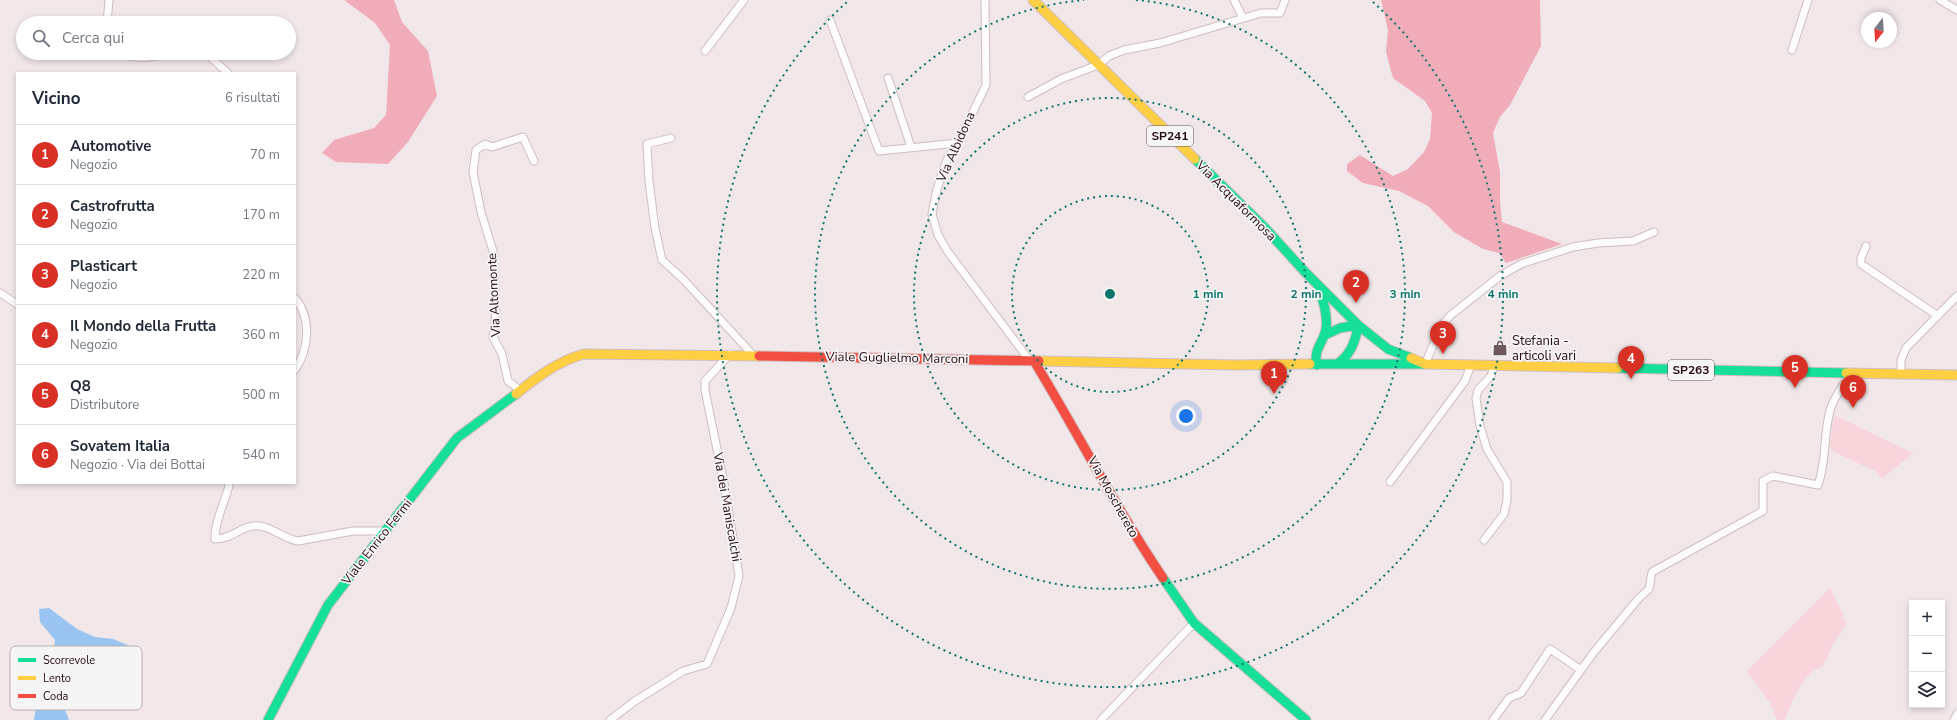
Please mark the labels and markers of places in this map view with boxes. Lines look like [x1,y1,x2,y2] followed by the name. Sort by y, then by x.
[1343,270,1369,303] pin: 2
[1103,287,1117,301] centre of rings
[1430,321,1456,354] pin: 3
[1512,332,1576,365] place label: Stefania - articoli vari
[1491,339,1509,357] shop icon: Stefania - articoli vari
[1618,346,1644,379] pin: 4
[1782,355,1808,388] pin: 5
[1261,361,1287,394] pin: 1
[1840,375,1866,408] pin: 6

